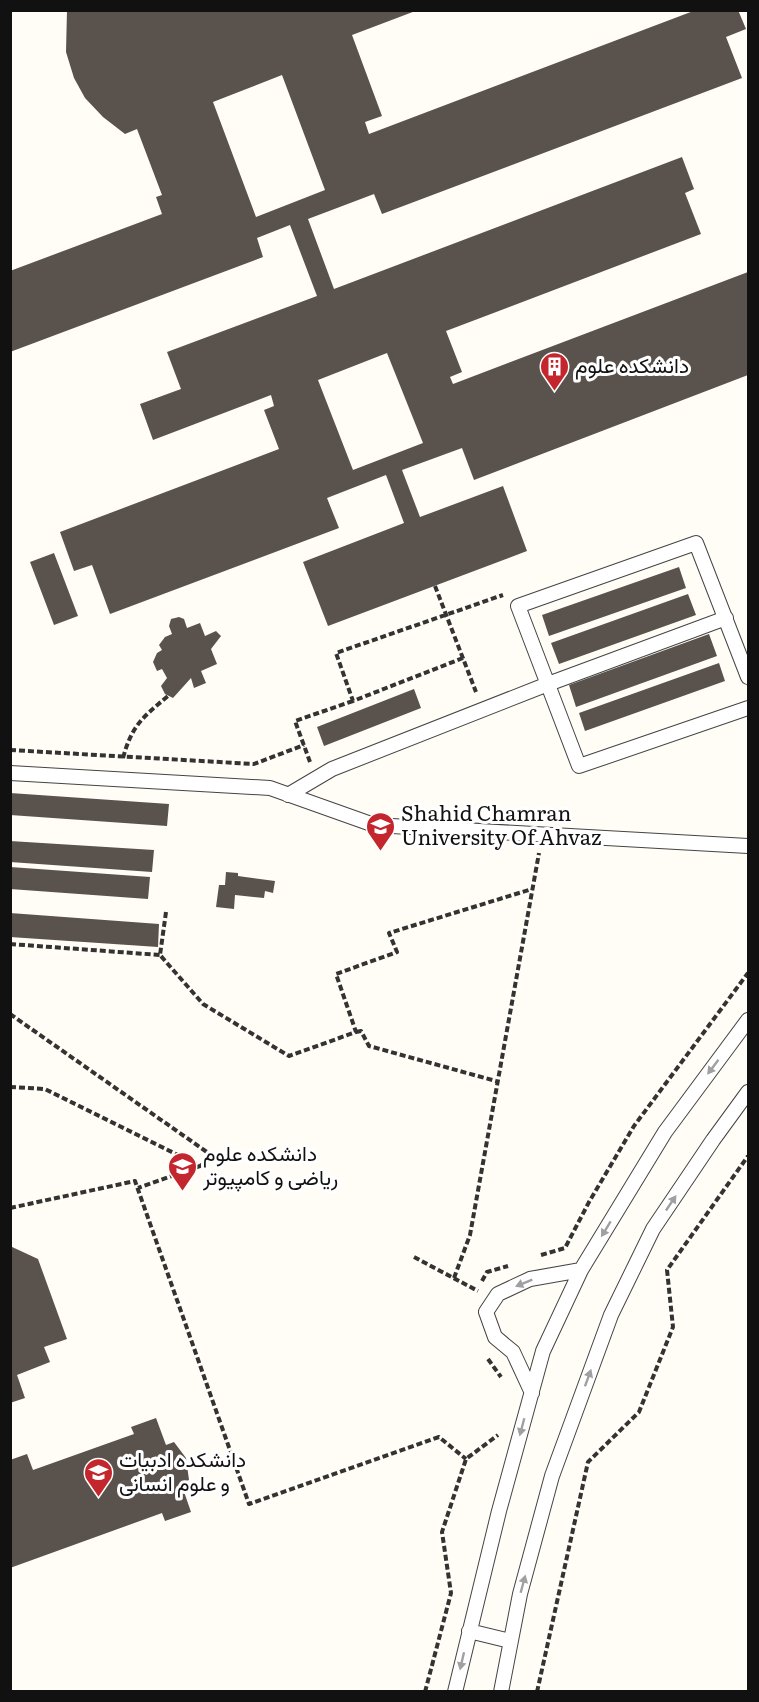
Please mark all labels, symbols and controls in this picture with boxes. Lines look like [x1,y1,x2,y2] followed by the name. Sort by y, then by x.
[575,348,689,380] place label: دانشکده علوم
[538,350,570,392] building icon: دانشکده علوم
[401,796,601,851] place label: Shahid Chamran University Of Ahvaz
[364,810,396,852] school or university icon: Shahid Chamran University Of Ahvaz
[708,1060,720,1075] one-way arrow
[202,1136,338,1192] place label: دانشکده علوم ریاضی و کامپیوتر
[166,1150,198,1192] school or university icon: دانشکده علوم ریاضی و کامپیوتر
[665,1195,677,1211] one-way arrow
[600,1221,611,1238] one-way arrow
[514,1278,532,1288] one-way arrow
[583,1369,593,1387] one-way arrow
[517,1418,526,1436] one-way arrow
[119,1442,246,1498] place label: دانشکده ادبیات و علوم انسانی
[82,1456,114,1498] school or university icon: دانشکده ادبیات و علوم انسانی
[518,1575,528,1593] one-way arrow
[457,1652,467,1670] one-way arrow

